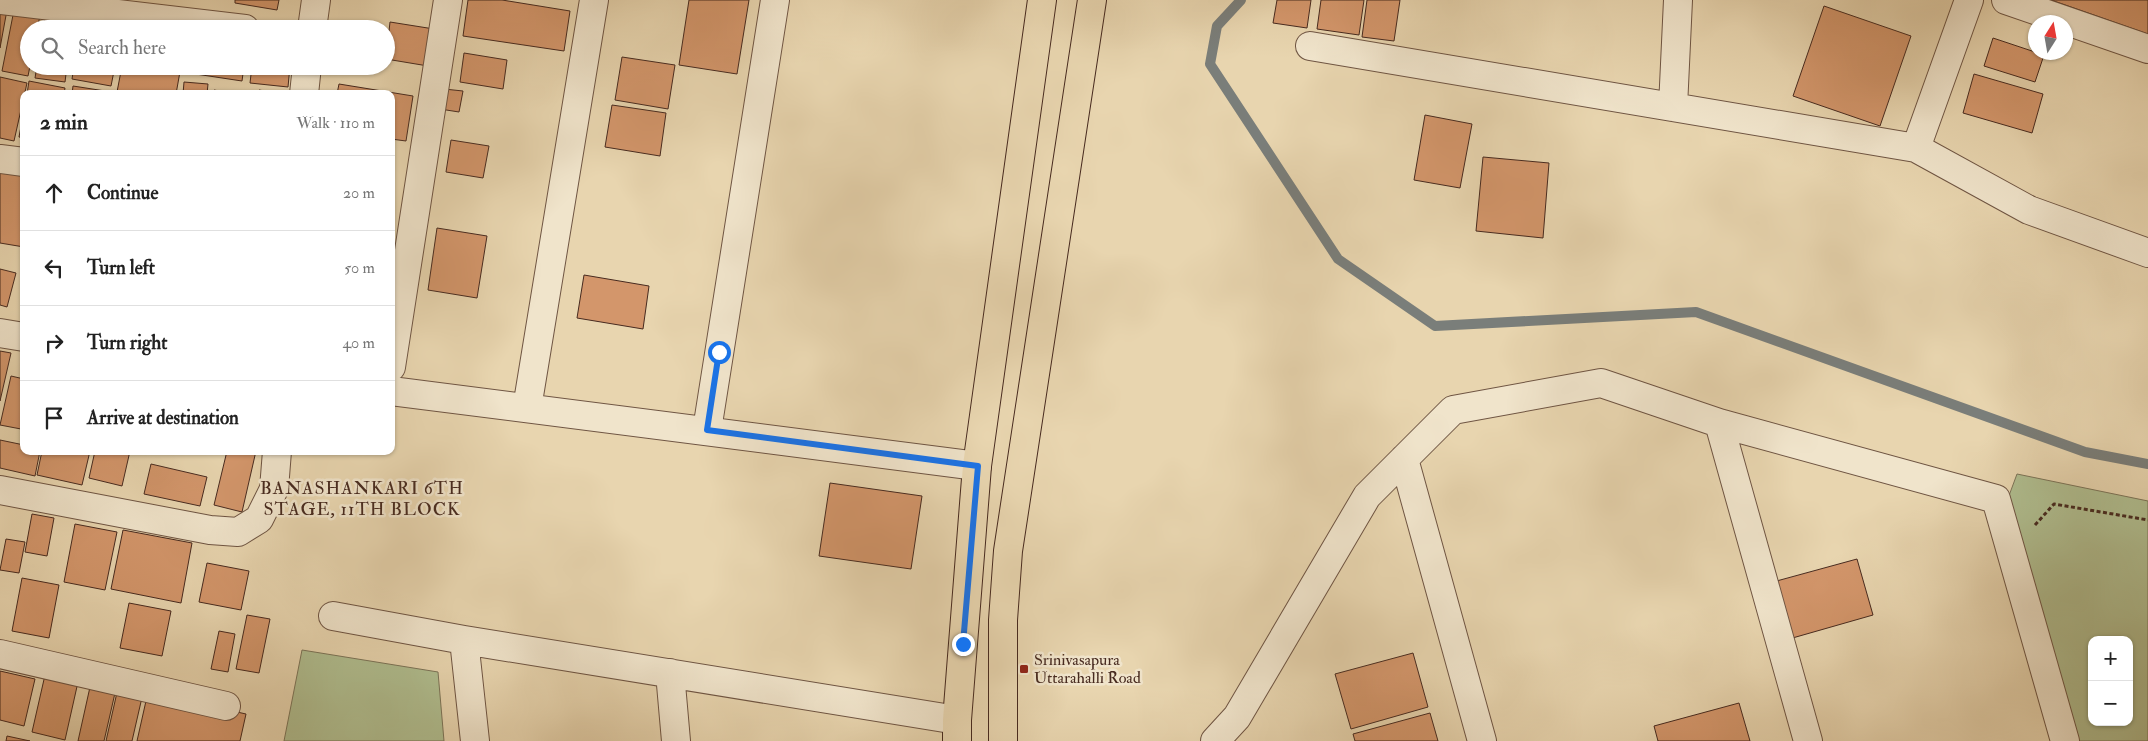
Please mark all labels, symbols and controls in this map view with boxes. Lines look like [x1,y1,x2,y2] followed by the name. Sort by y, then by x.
[2028,15,2073,60] north arrow
[20,20,395,75] search box
[38,34,66,62] icon: search
[78,36,166,60] text: Search here
[40,109,88,136] text: 2 min
[297,113,375,133] text: Walk · 110 m
[40,179,68,207] icon: ahead
[87,181,158,205] text: Continue
[343,183,375,203] text: 20 m
[40,254,68,282] icon: left
[87,256,155,280] text: Turn left
[344,258,375,278] text: 50 m
[40,329,68,357] icon: right
[87,331,167,355] text: Turn right
[342,333,375,353] text: 40 m
[708,341,731,364] route start
[40,404,68,432] icon: arrive
[87,406,239,430] text: Arrive at destination
[260,477,464,521] district label: BANASHANKARI 6TH STAGE, 11TH BLOCK
[952,633,975,656] route end
[2088,636,2133,726] map controls
[2088,636,2133,681] button: +
[1034,650,1141,688] place label: Srinivasapura Uttarahalli Road
[1018,663,1030,675] marker: Srinivasapura Uttarahalli Road
[2088,681,2133,726] button: −

